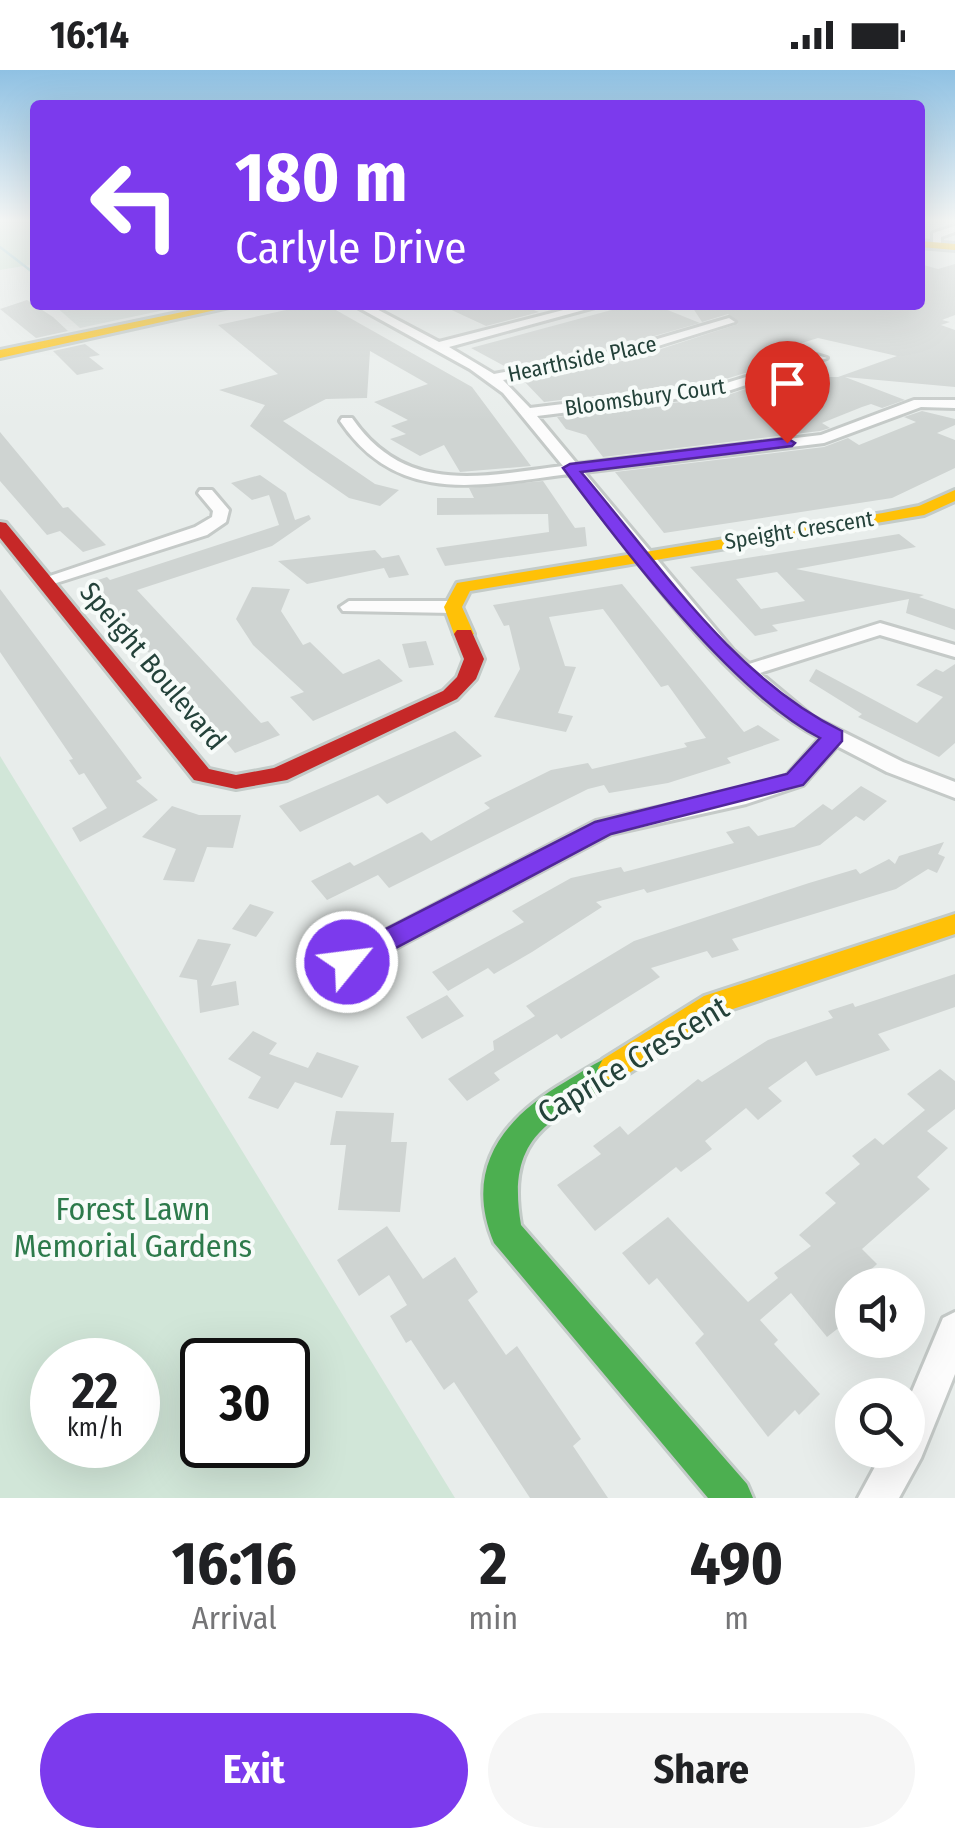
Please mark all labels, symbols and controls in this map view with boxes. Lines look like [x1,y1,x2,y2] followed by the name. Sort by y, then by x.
[50,12,129,58] text: 16:14
[235,136,408,220] text: 180 m
[70,140,200,270] icon: left
[235,221,466,275] text: Carlyle Drive
[505,330,659,388] street label: Hearthside Place
[745,341,830,444] pin
[760,356,815,411] icon: arrive
[563,372,728,422] street label: Bloomsbury Court
[723,505,876,555] street label: Speight Crescent
[73,575,233,757] street label: Speight Boulevard
[295,910,399,1014] position arrow
[531,988,736,1132] street label: Caprice Crescent
[14,1190,252,1265] park label: Forest Lawn Memorial Gardens
[835,1268,925,1468] map controls
[835,1268,925,1358] button: sound
[180,1338,310,1468] speed limit sign: 30
[72,1361,118,1421] text: 22
[835,1378,925,1468] button: search
[67,1413,123,1443] text: km/h
[172,1528,297,1600] text: 16:16
[479,1528,507,1600] text: 2
[690,1528,783,1600] text: 490
[192,1599,277,1637] text: Arrival
[469,1599,518,1637] text: min
[724,1599,749,1637] text: m
[40,1713,468,1828] button: Exit
[488,1713,915,1828] button: Share

